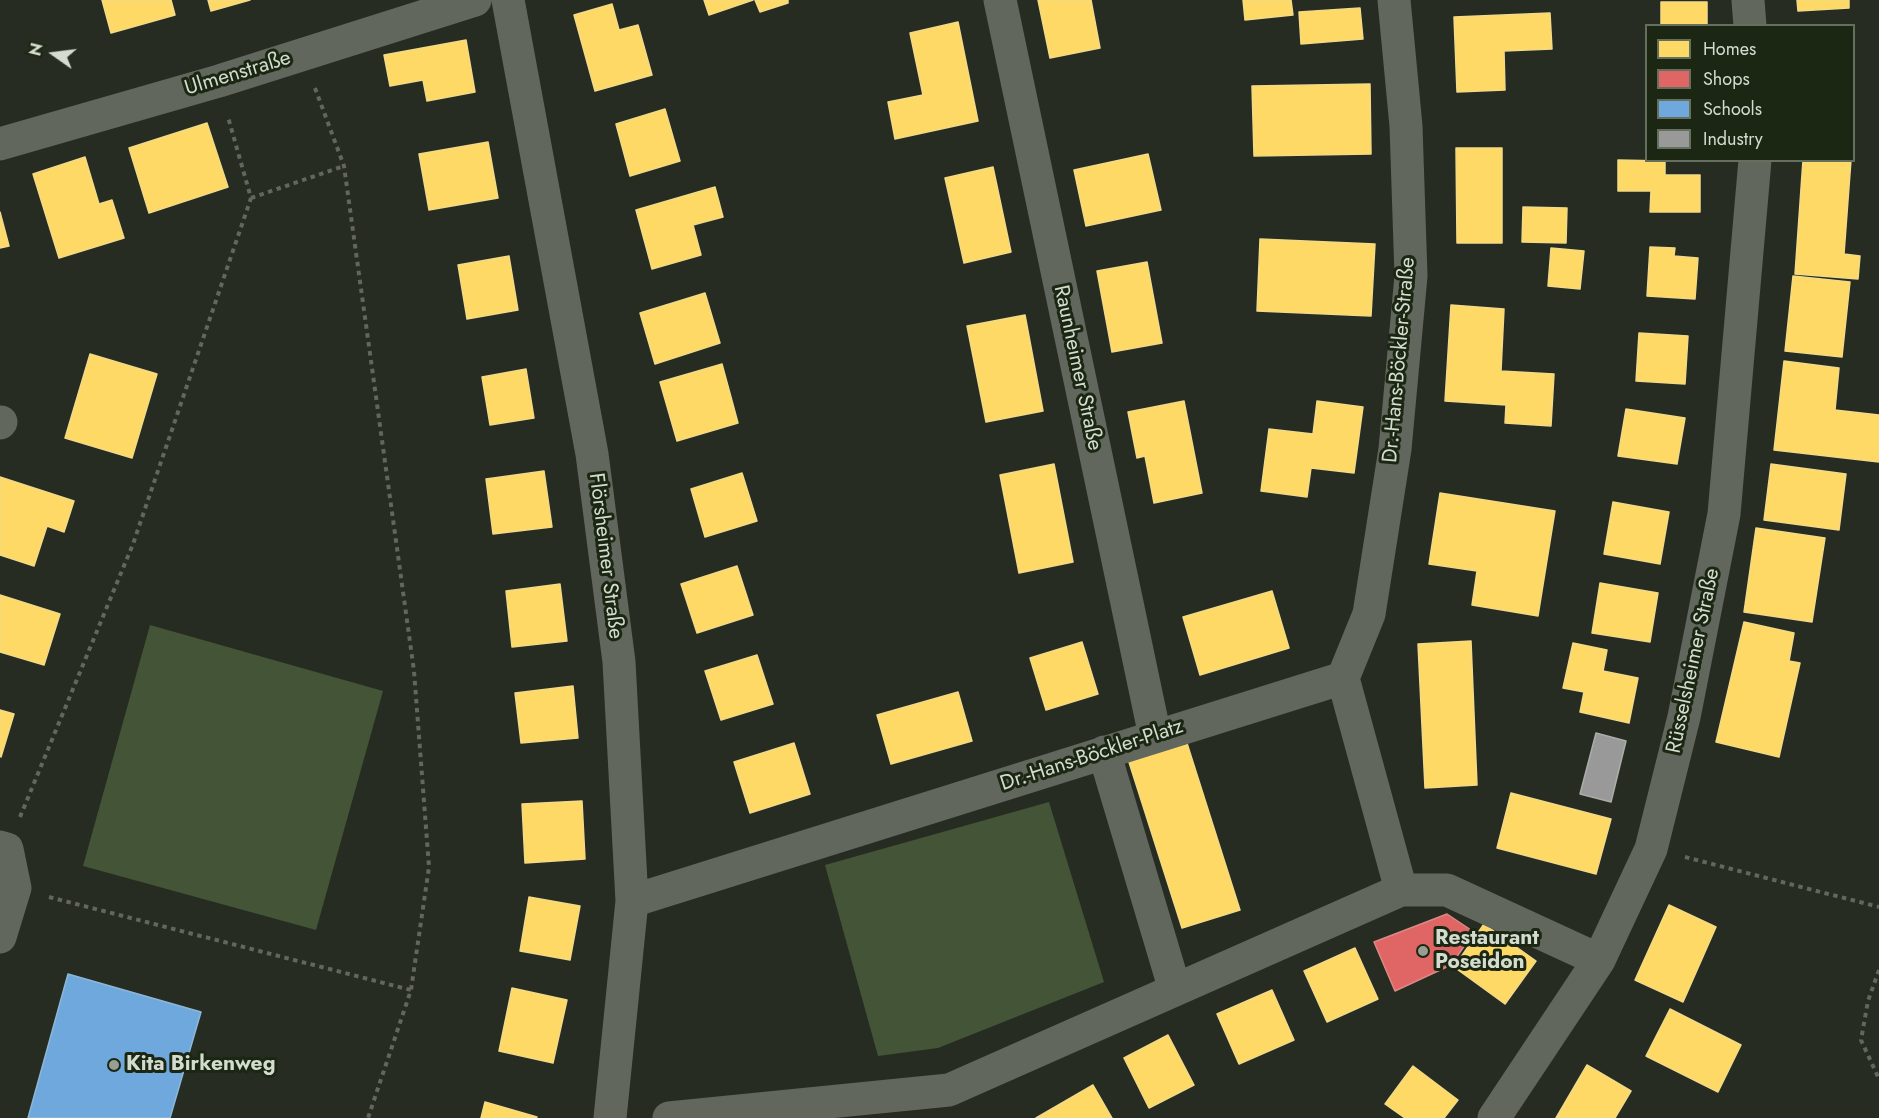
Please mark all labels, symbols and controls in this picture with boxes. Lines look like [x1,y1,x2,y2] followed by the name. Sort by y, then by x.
[24,24,84,84] north arrow
[1645,24,1855,162] legend
[1703,36,1756,62] text: Homes
[23,41,49,58] text: N
[182,46,294,102] street label: Ulmenstraße
[1703,66,1750,92] text: Shops
[1703,96,1762,122] text: Schools
[1703,126,1763,152] text: Industry
[1378,256,1422,464] street label: Dr.-Hans-Böckler-Straße
[1047,283,1107,453] street label: Raunheimer Straße
[582,472,628,640] street label: Flörsheimer Straße
[1662,566,1726,756] street label: Rüsselsheimer Straße
[997,715,1187,797] street label: Dr.-Hans-Böckler-Platz
[1435,926,1539,976] place label: Restaurant Poseidon
[1416,944,1430,958] marker: Restaurant Poseidon
[126,1052,275,1078] place label: Kita Birkenweg
[107,1058,121,1072] marker: Kita Birkenweg

